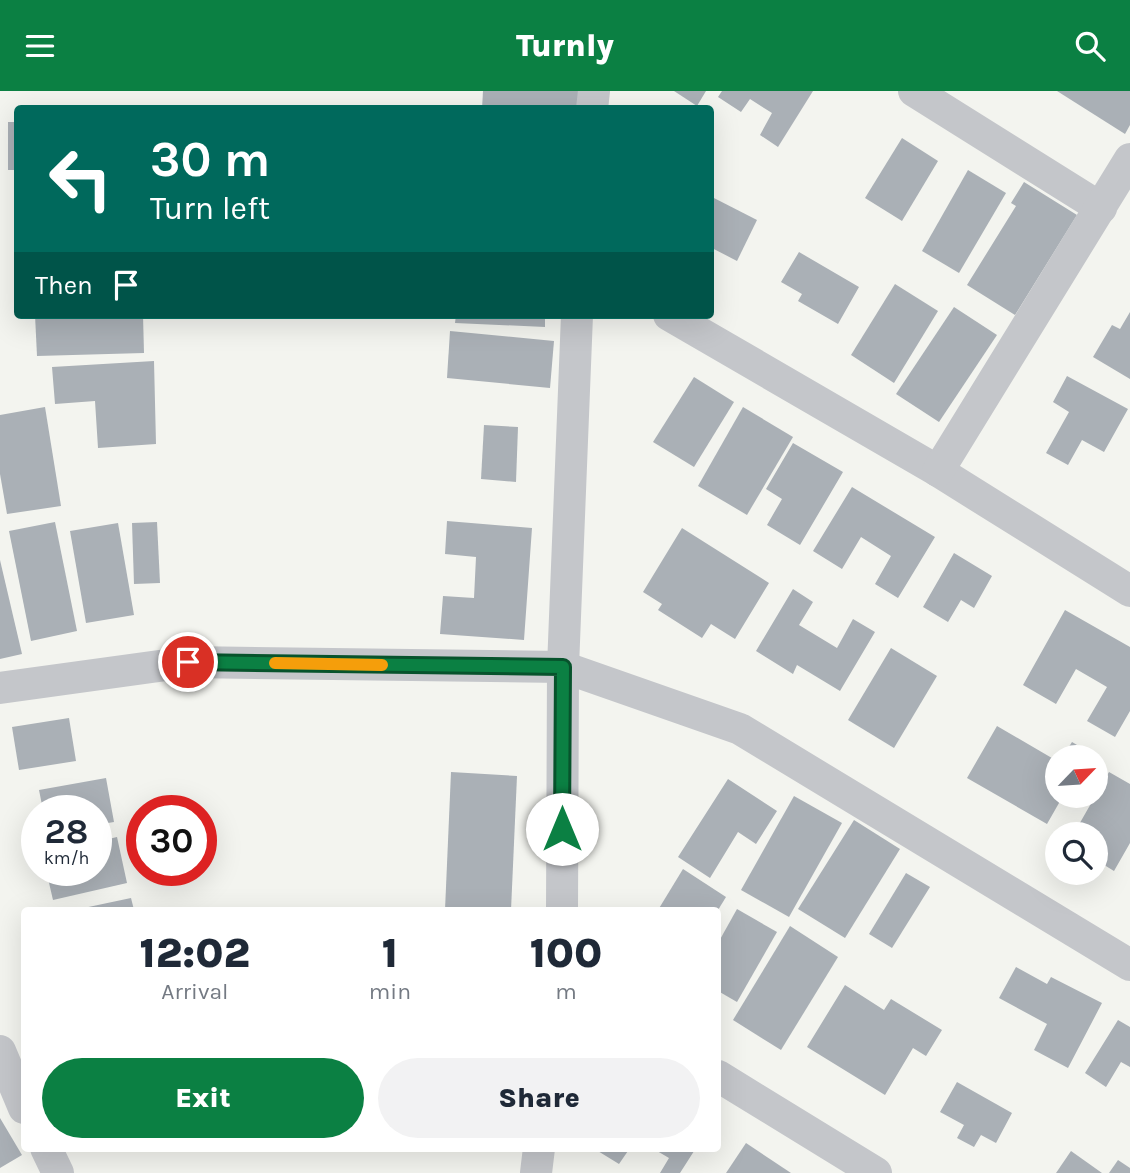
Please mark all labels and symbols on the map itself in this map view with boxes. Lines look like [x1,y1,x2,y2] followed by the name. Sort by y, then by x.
[158,632,218,692] pin
[1045,745,1108,809] north arrow
[525,792,599,866] position arrow
[126,795,217,886] speed limit sign: 30

